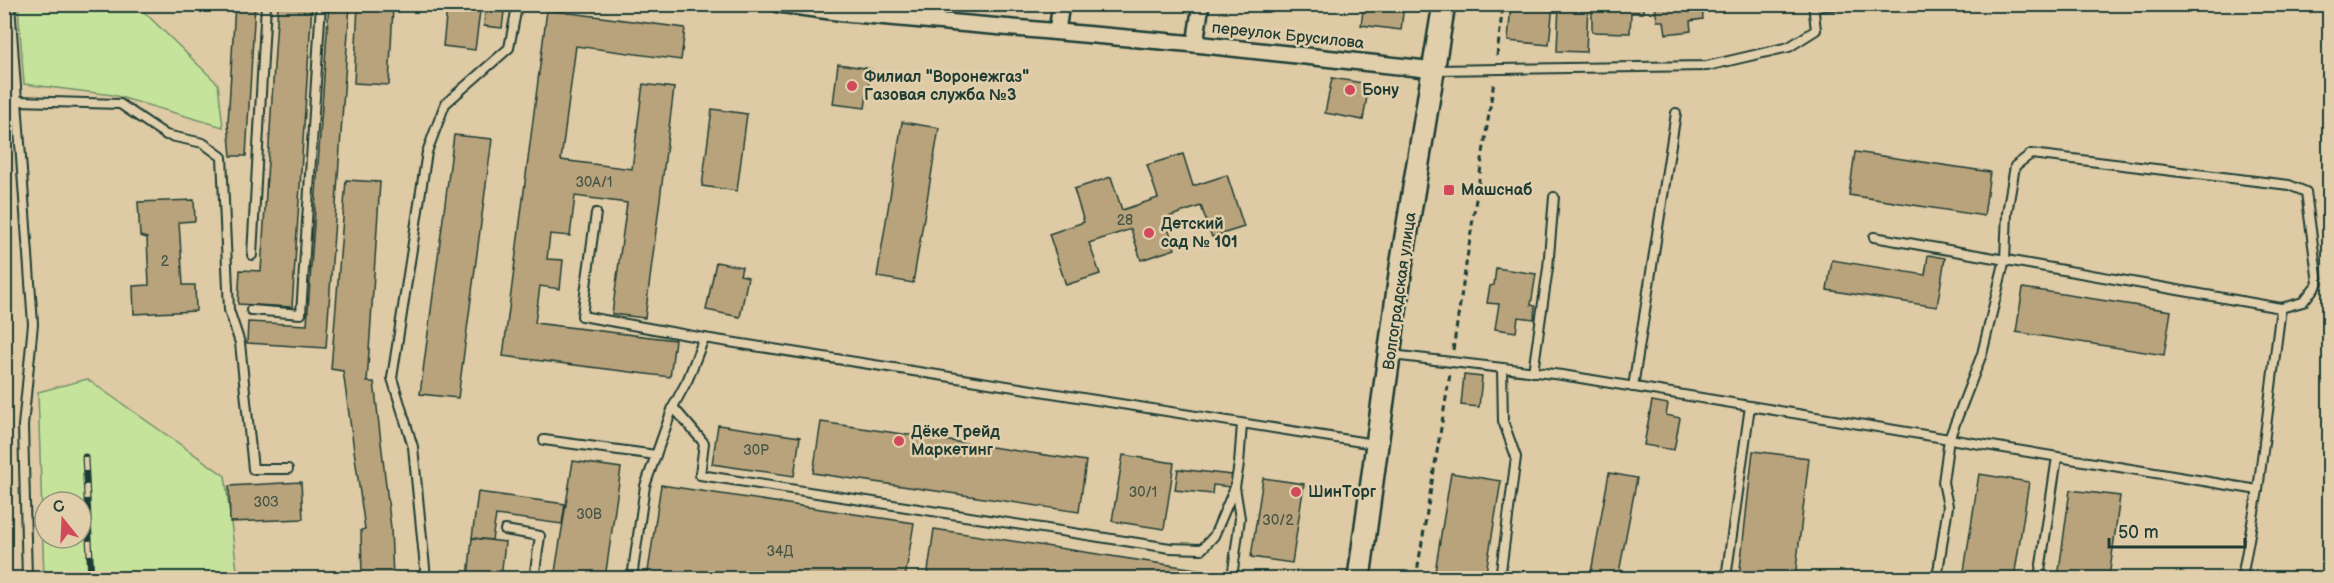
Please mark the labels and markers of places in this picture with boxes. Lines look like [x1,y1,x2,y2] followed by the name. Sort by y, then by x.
[864,68,1029,105] place label: Филиал "Воронежгаз" Газовая служба №3
[845,79,859,93] marker: Филиал "Воронежгаз" Газовая служба №3
[1362,81,1399,100] place label: Бону
[1343,83,1357,97] marker: Бону
[1461,181,1532,200] place label: Машснаб
[1442,183,1456,197] marker: Машснаб
[1161,215,1238,252] place label: Детский сад № 101
[1142,226,1156,240] marker: Детский сад № 101
[911,423,1000,460] place label: Дёке Трейд Маркетинг
[892,434,906,448] marker: Дёке Трейд Маркетинг
[1308,483,1377,502] place label: ШинТорг
[1289,485,1303,499] marker: ШинТорг

